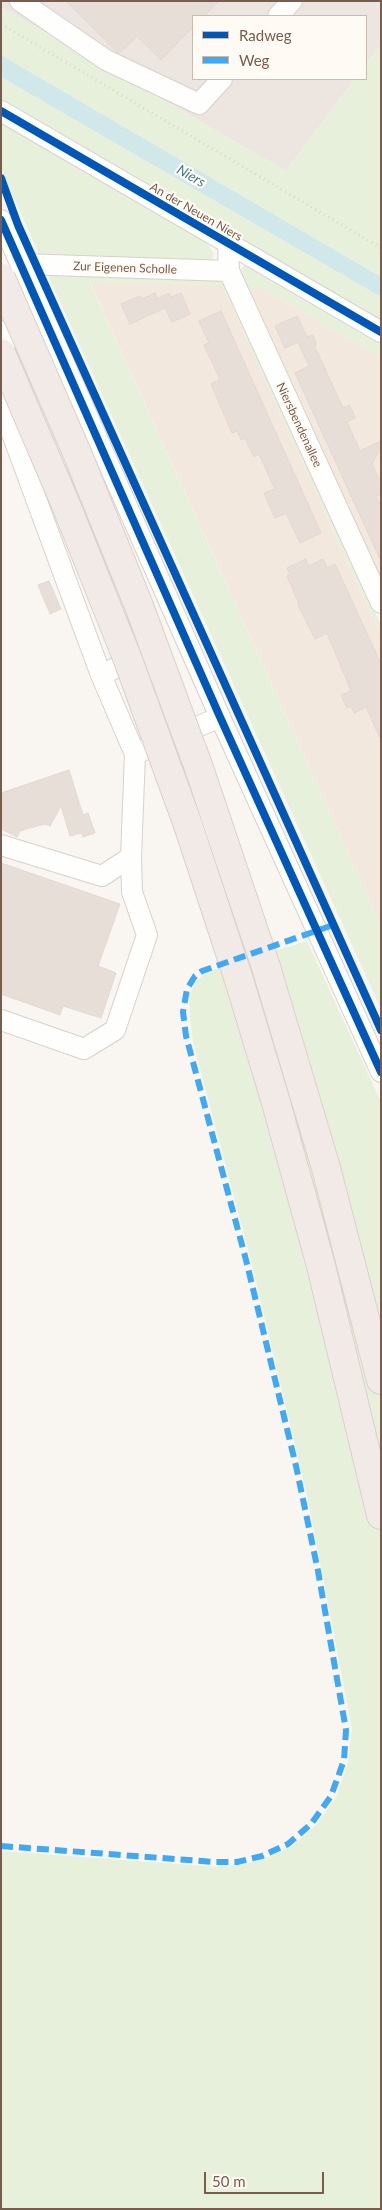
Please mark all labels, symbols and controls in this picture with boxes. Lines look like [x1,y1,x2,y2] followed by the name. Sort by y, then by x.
[192,15,367,80] legend
[239,26,292,44] text: Radweg
[239,51,269,69] text: Weg
[174,161,208,191] water label: Niers
[147,180,245,244] street label: An der Neuen Niers
[73,259,177,277] street label: Zur Eigenen Scholle
[273,380,325,470] street label: Niersbendenallee
[207,2162,327,2194] scale bar
[212,2172,246,2190] text: 50 m

